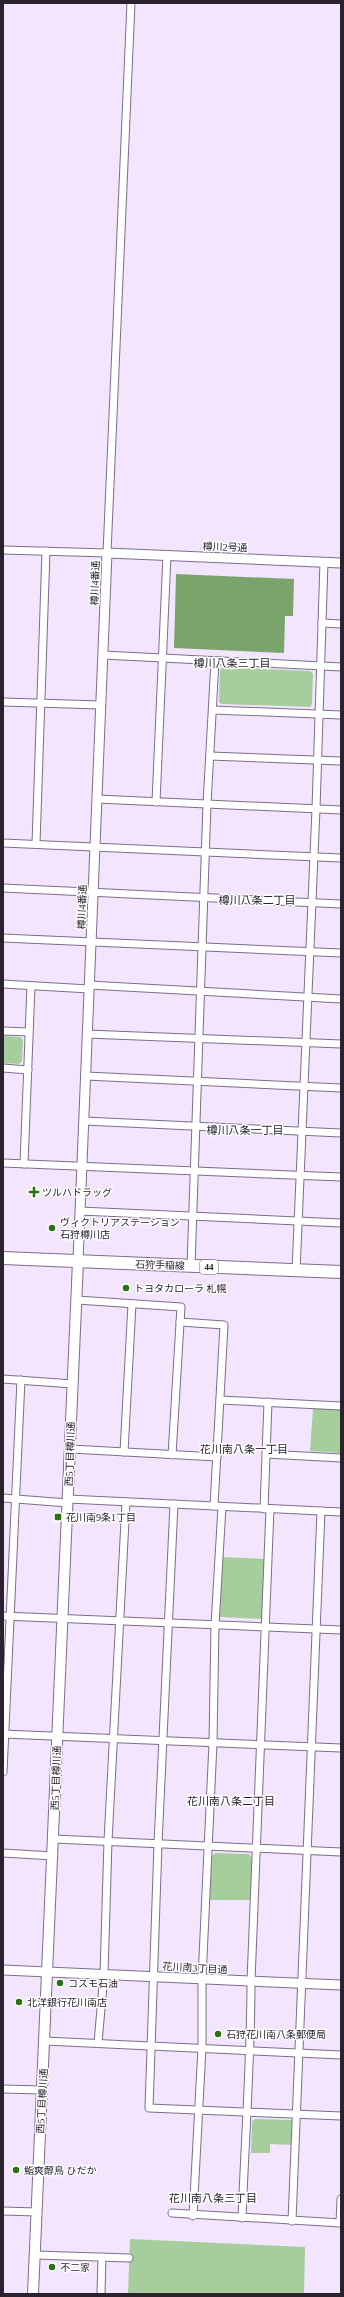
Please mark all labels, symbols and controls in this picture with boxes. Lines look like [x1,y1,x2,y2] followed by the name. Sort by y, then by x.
[202,541,248,553] street label: 樽川2号通
[89,560,101,606] street label: 樽川4番通
[194,657,271,669] district label: 樽川八条三丁目
[76,884,88,930] street label: 樽川4番通
[219,894,296,906] district label: 樽川八条二丁目
[207,1124,284,1136] district label: 樽川八条一丁目
[29,1187,39,1197] marker: ツルハドラッグ
[42,1187,112,1198] place label: ツルハドラッグ
[60,1217,180,1240] place label: ヴィクトリアステーション 石狩樽川店
[47,1223,57,1233] marker: ヴィクトリアステーション 石狩樽川店
[135,1259,185,1271] street label: 石狩手稲線
[200,1260,218,1274] road number: 44
[121,1283,131,1293] marker: トヨタカローラ 札幌
[134,1283,227,1294] place label: トヨタカローラ 札幌
[63,1421,77,1487] street label: 西5丁目樽川通
[200,1443,288,1455] district label: 花川南八条一丁目
[53,1512,63,1522] marker: 花川南9条1丁目
[66,1512,136,1523] place label: 花川南9条1丁目
[49,1745,63,1811] street label: 西5丁目樽川通
[187,1795,275,1807] district label: 花川南八条二丁目
[162,1961,228,1975] street label: 花川南3丁目通
[55,1978,65,1988] marker: コスモ石油
[68,1978,118,1989] place label: コスモ石油
[14,1997,24,2007] marker: 北洋銀行花川南店
[27,1997,107,2008] place label: 北洋銀行花川南店
[213,2029,223,2039] marker: 石狩花川南八条郵便局
[226,2029,326,2040] place label: 石狩花川南八条郵便局
[35,2068,49,2134] street label: 西5丁目樽川通
[11,2165,21,2175] marker: 鮨爽醇鳥 ひだか
[24,2165,97,2176] place label: 鮨爽醇鳥 ひだか
[169,2192,257,2204] district label: 花川南八条三丁目
[47,2262,57,2272] marker: 不二家
[60,2262,90,2273] place label: 不二家

